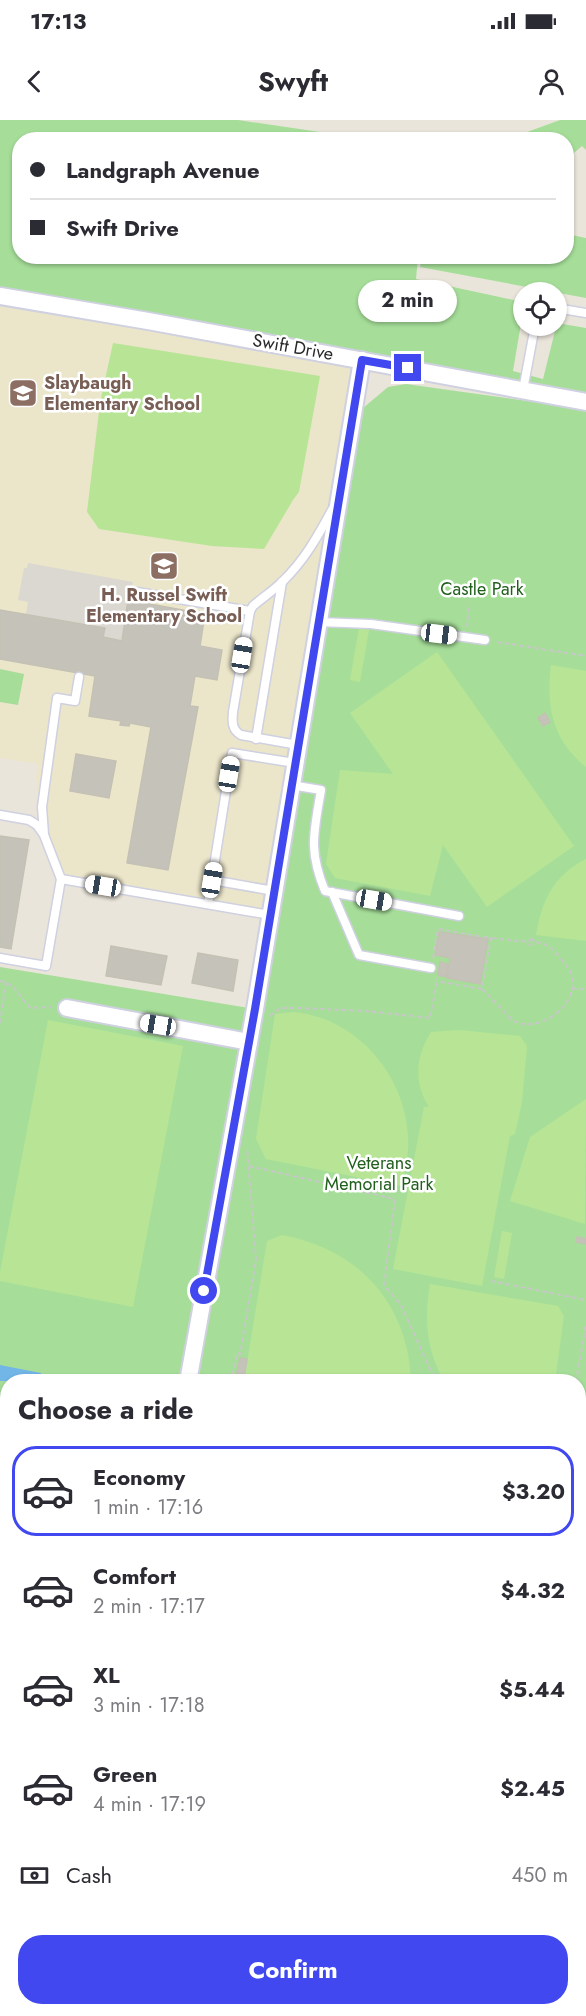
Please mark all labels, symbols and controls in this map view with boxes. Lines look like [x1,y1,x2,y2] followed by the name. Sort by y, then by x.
[30,5,86,37] text: 17:13
[258,62,328,101] text: Swyft
[18,65,51,98] icon: back
[535,65,568,98] icon: person
[66,154,260,186] text: Landgraph Avenue
[66,212,179,244] text: Swift Drive
[358,281,458,323] callout: 2 min
[513,282,567,336] map controls
[513,282,567,336] button: locate
[381,286,434,315] text: 2 min
[251,327,335,367] street label: Swift Drive
[394,354,421,381] route end
[44,370,200,417] place label: Slaybaugh Elementary School
[7,377,39,409] school or university icon: Slaybaugh Elementary School
[148,550,180,582] school or university icon: H. Russel Swift Elementary School
[440,576,524,602] park label: Castle Park
[86,582,242,629] place label: H. Russel Swift Elementary School
[420,623,458,645] car
[230,636,254,674] car
[217,755,241,793] car
[200,861,224,899] car
[84,874,122,898] car
[355,888,393,912] car
[139,1013,177,1037] car
[325,1150,433,1197] park label: Veterans Memorial Park
[190,1277,217,1304] route start
[18,1390,193,1429] text: Choose a ride
[93,1461,185,1493] text: Economy
[21,1464,75,1518] icon: car
[502,1475,565,1507] text: $3.20
[93,1493,203,1522] text: 1 min · 17:16
[93,1560,176,1592] text: Comfort
[21,1563,75,1617] icon: car
[501,1574,565,1606] text: $4.32
[93,1592,205,1621] text: 2 min · 17:17
[93,1659,120,1691] text: XL
[21,1662,75,1716] icon: car
[499,1673,565,1705] text: $5.44
[93,1691,205,1720] text: 3 min · 17:18
[93,1758,157,1790] text: Green
[21,1761,75,1815] icon: car
[500,1772,565,1804] text: $2.45
[93,1790,206,1819] text: 4 min · 17:19
[18,1859,51,1892] icon: cash
[66,1859,112,1891] text: Cash
[511,1861,568,1890] text: 450 m
[18,1935,568,2004] button: Confirm

